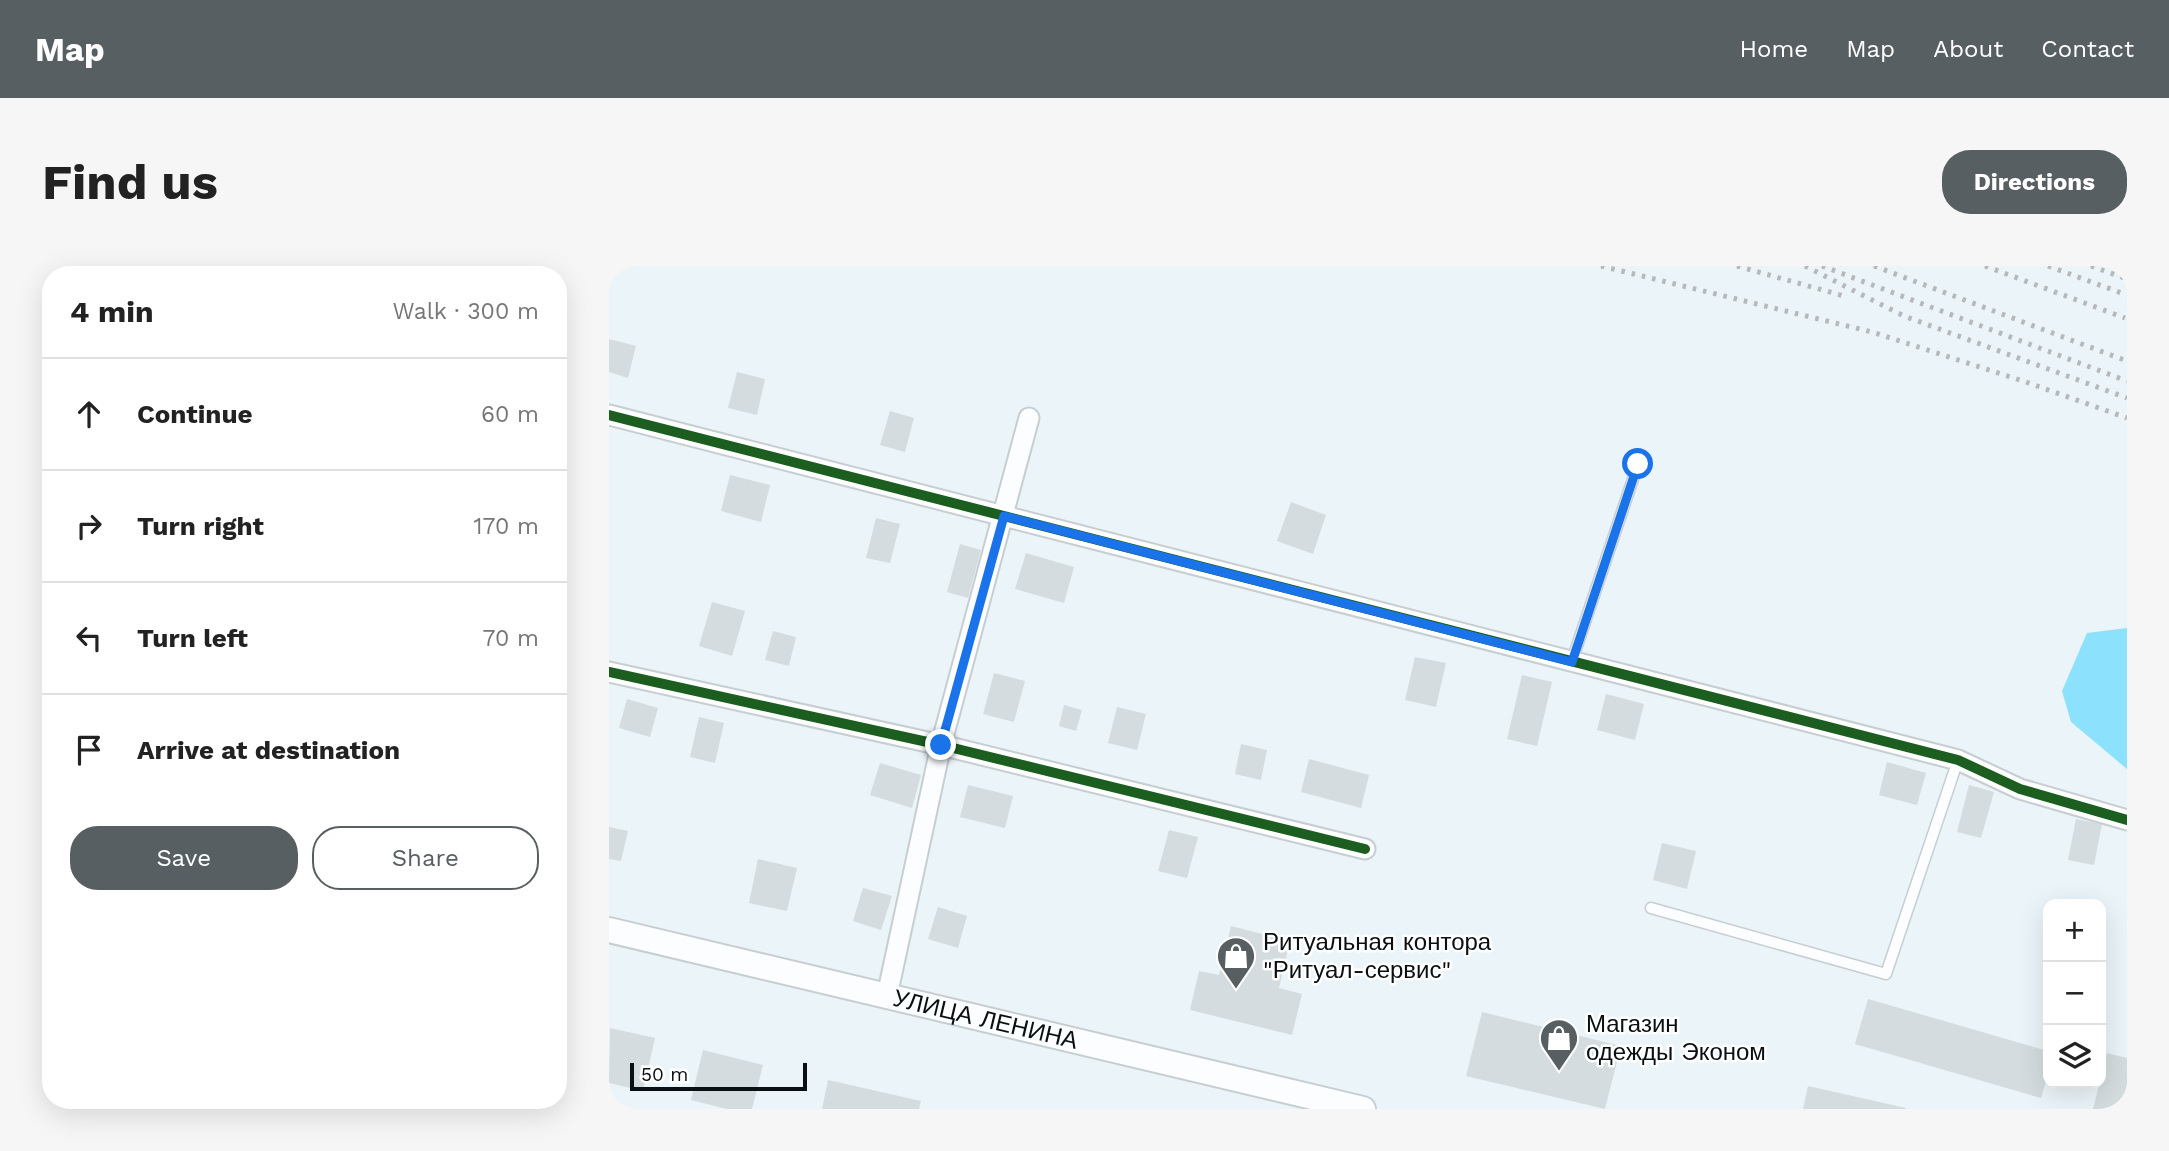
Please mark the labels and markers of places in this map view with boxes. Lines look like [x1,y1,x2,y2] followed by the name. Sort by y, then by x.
[1263,928,1492,984] place label: Ритуальная контора "Ритуал-сервис"
[1215,935,1257,990] shop icon: Ритуальная контора "Ритуал-сервис"
[1586,1010,1766,1066] place label: Магазин одежды Эконом
[1538,1017,1580,1072] shop icon: Магазин одежды Эконом

